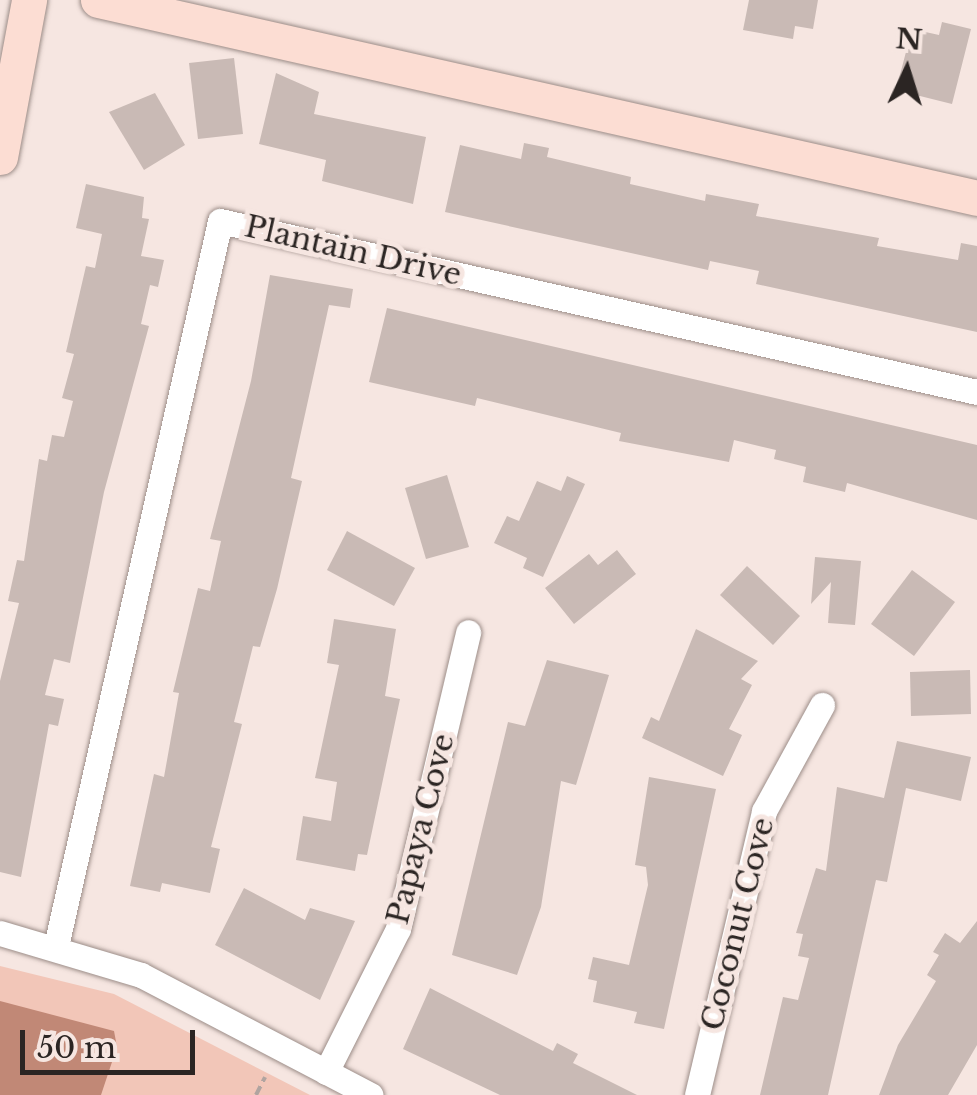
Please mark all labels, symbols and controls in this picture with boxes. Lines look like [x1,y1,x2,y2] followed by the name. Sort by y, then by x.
[857,20,957,120] north arrow
[895,21,923,58] text: N
[241,209,465,293] street label: Plantain Drive
[380,730,462,928] street label: Papaya Cove
[694,814,782,1034] street label: Coconut Cove
[25,1010,200,1072] scale bar
[37,1029,116,1066] text: 50 m

